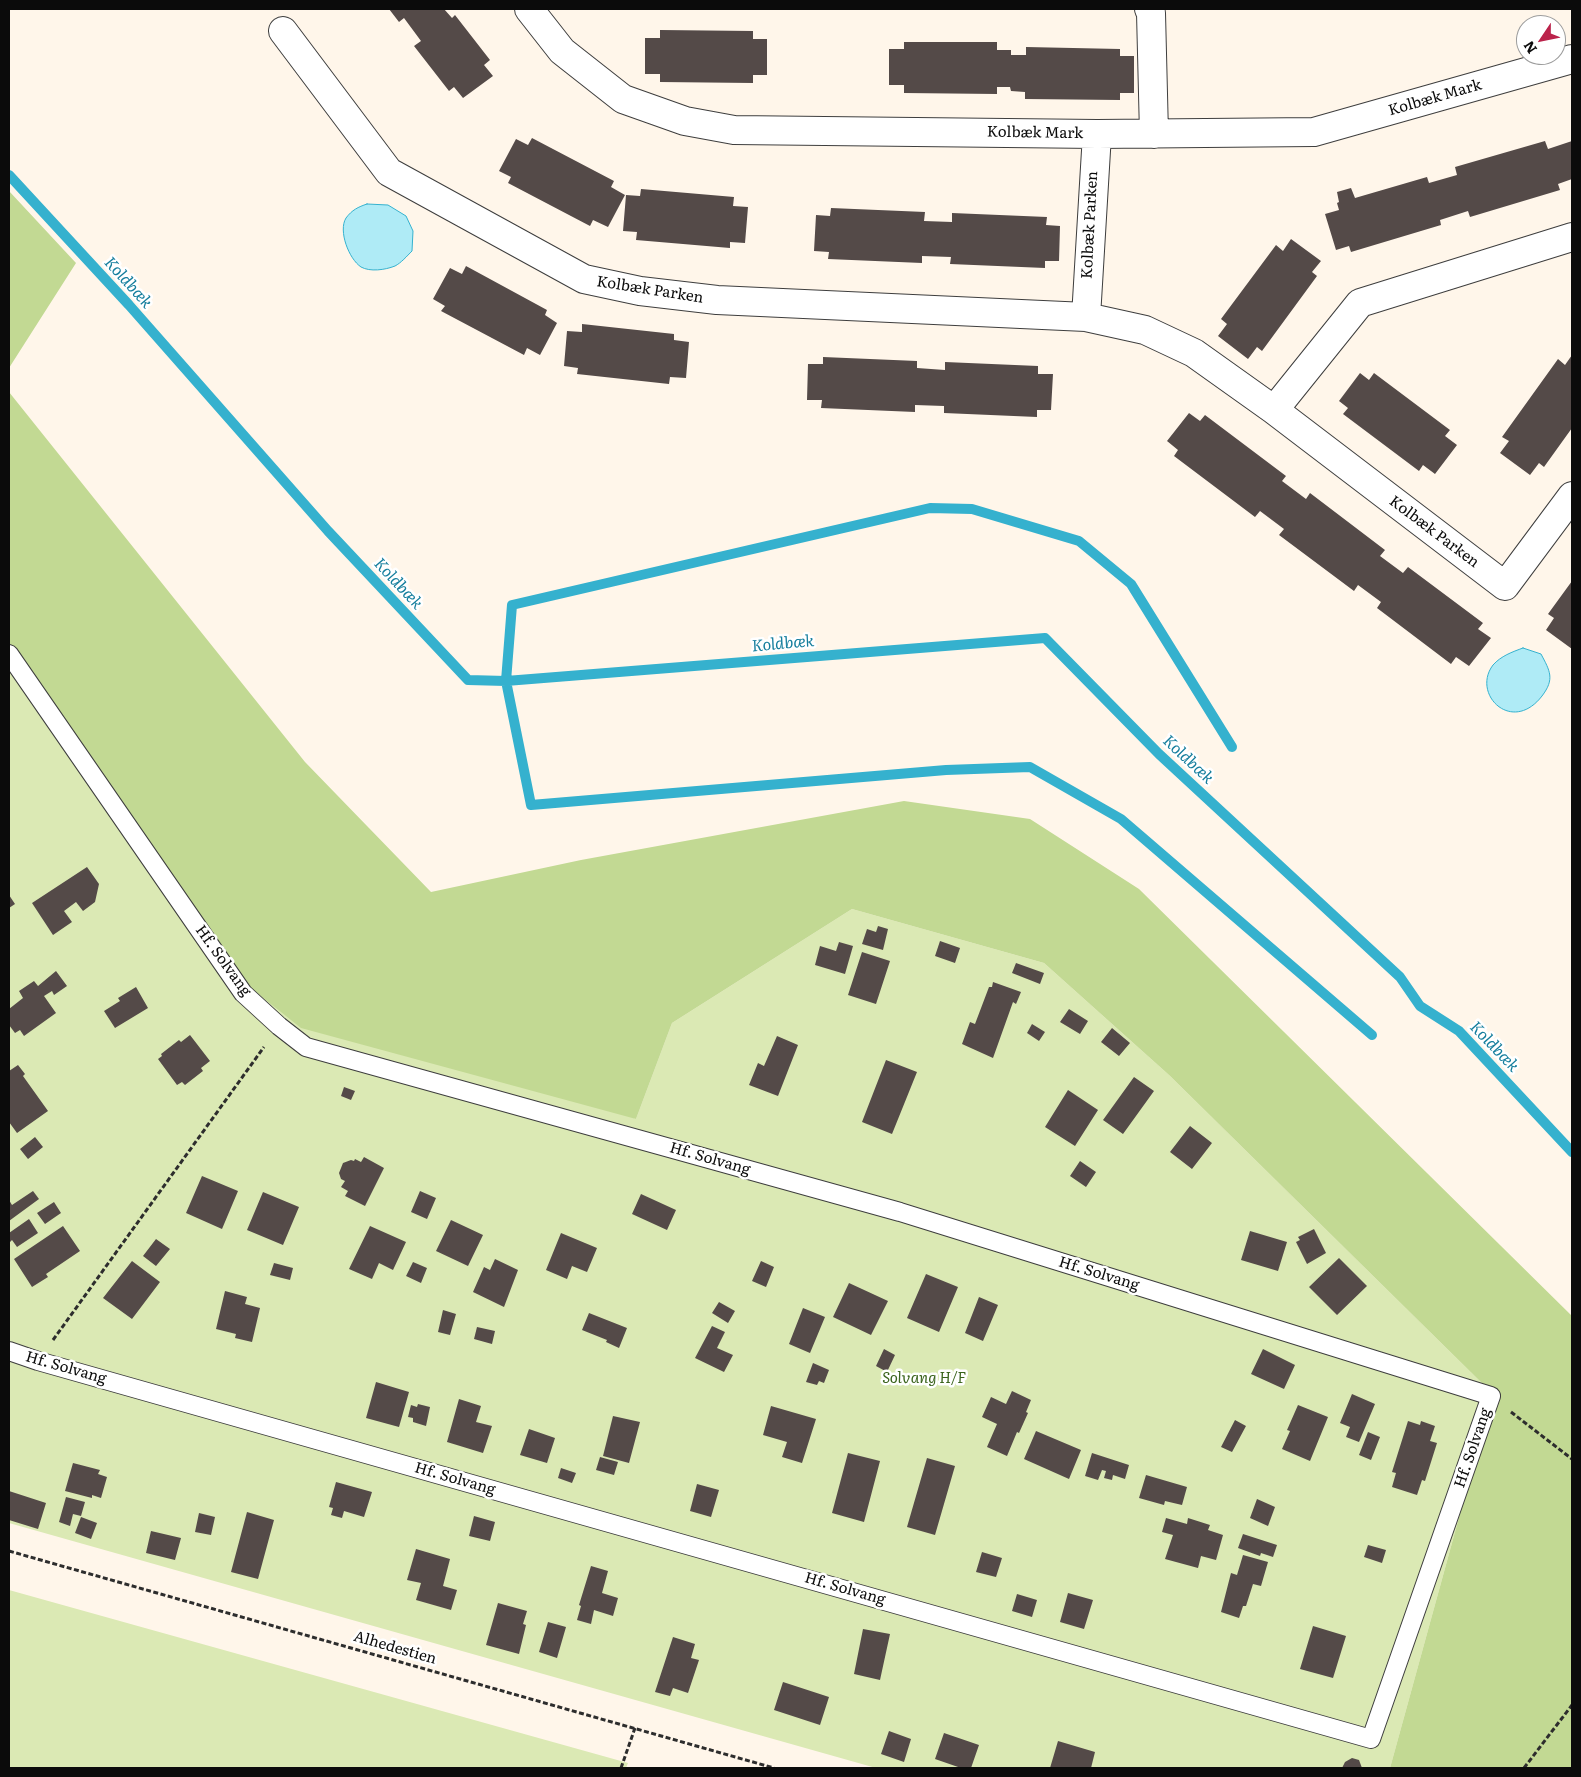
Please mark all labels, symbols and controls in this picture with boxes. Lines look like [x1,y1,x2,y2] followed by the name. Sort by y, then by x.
[1516,15,1566,65] north arrow
[1518,37,1541,58] text: N
[1386,76,1484,120] street label: Kolbæk Mark
[987,123,1083,143] street label: Kolbæk Mark
[1078,171,1102,279] street label: Kolbæk Parken
[100,253,156,313] water label: Koldbæk
[595,273,705,307] street label: Kolbæk Parken
[1385,492,1483,572] street label: Kolbæk Parken
[370,555,426,613] water label: Koldbæk
[751,632,815,656] water label: Koldbæk
[1159,732,1217,788] water label: Koldbæk
[191,922,255,1000] street label: Hf. Solvang
[1465,1018,1523,1076] water label: Koldbæk
[667,1139,753,1179] street label: Hf. Solvang
[1057,1253,1141,1295] street label: Hf. Solvang
[23,1348,109,1388] street label: Hf. Solvang
[882,1370,966,1388] park label: Solvang H/F
[1451,1406,1495,1490] street label: Hf. Solvang
[412,1459,498,1499] street label: Hf. Solvang
[802,1569,888,1609] street label: Hf. Solvang
[351,1628,439,1668] street label: Alhedestien

